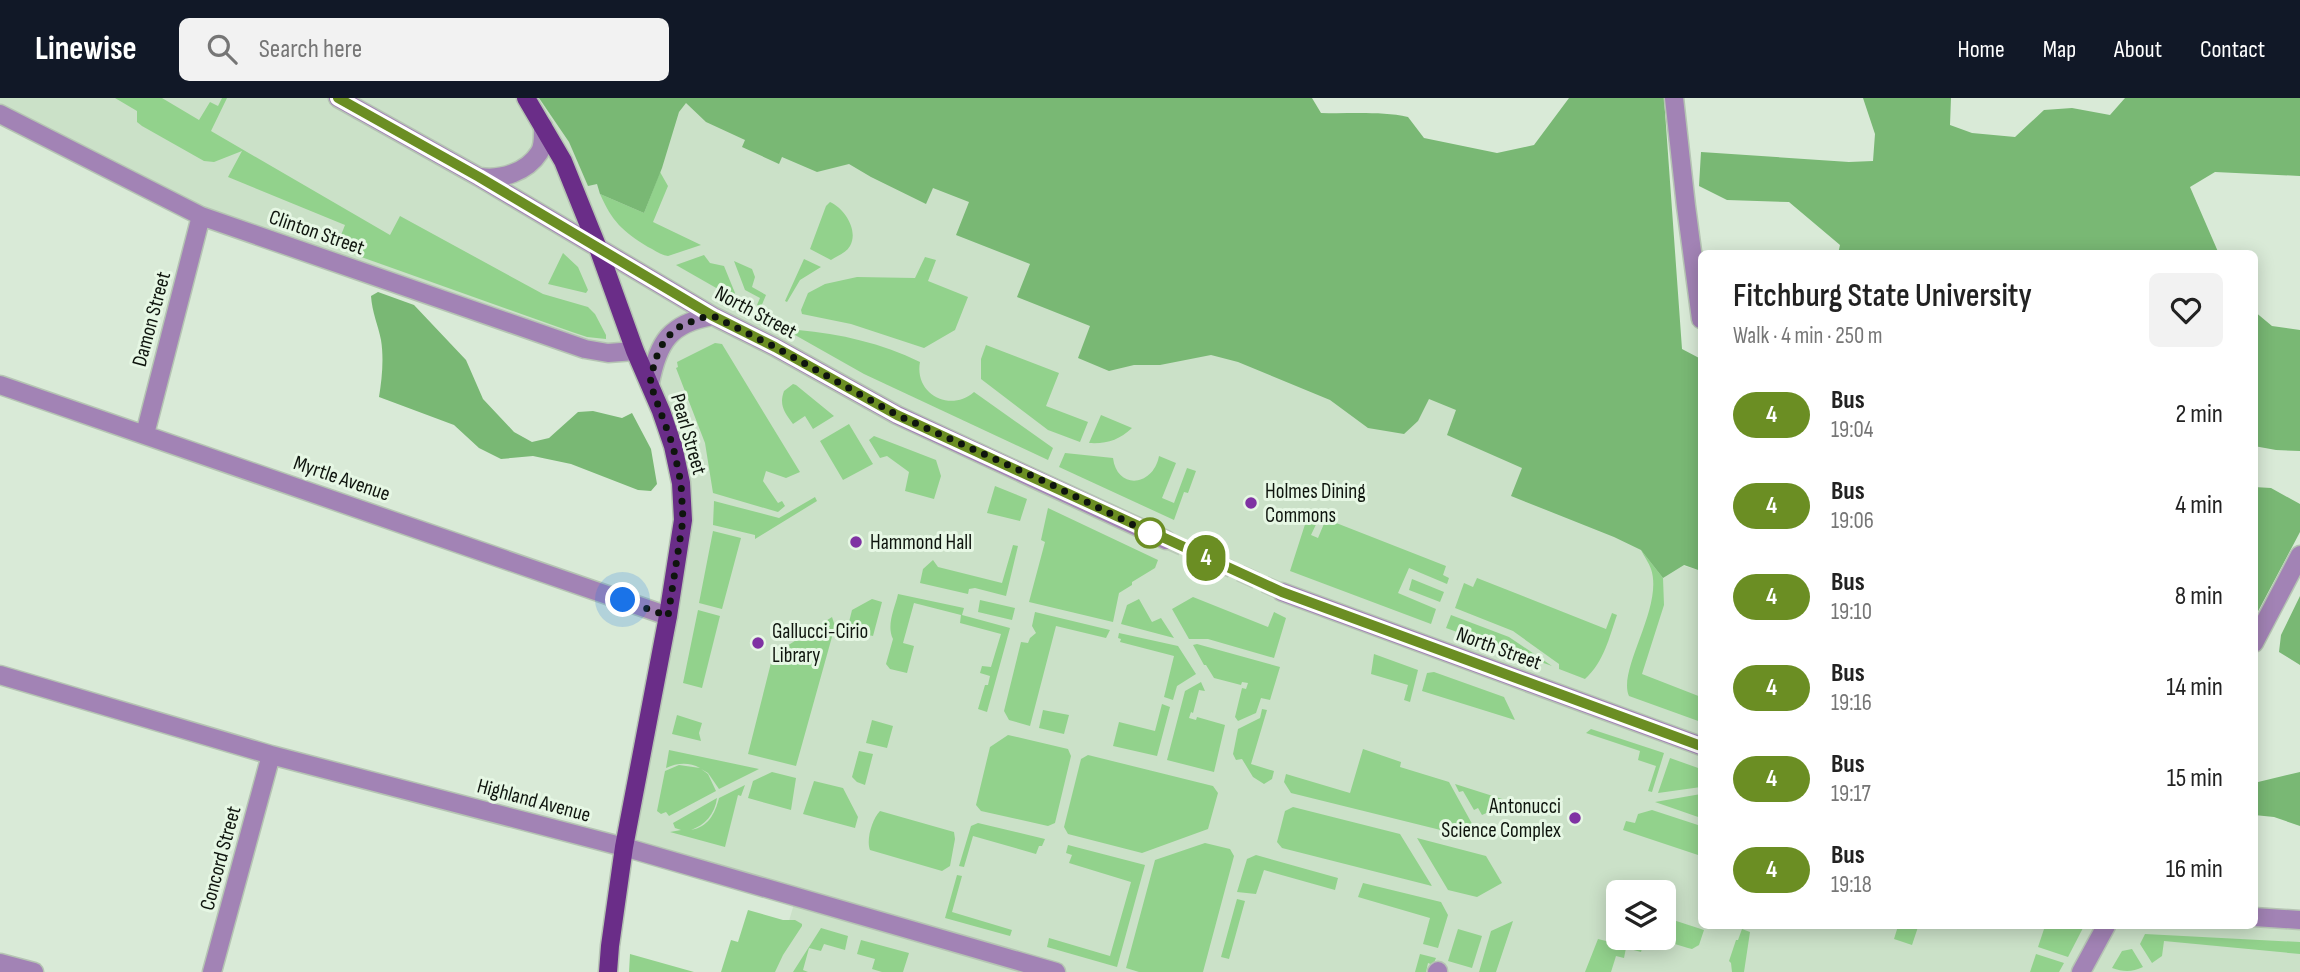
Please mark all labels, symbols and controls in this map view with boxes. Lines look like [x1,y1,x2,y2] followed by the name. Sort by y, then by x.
[179,18,669,81] search box
[35,29,137,69] text: Linewise
[203,30,241,68] icon: search
[259,34,362,65] text: Search here
[1957,35,2005,64] text: Home
[2043,35,2076,64] text: Map
[2114,35,2162,64] text: About
[2200,35,2265,64] text: Contact
[266,205,368,260] street label: Clinton Street
[127,269,176,369] street label: Damon Street
[2149,273,2223,347] button: heart
[1733,276,2032,316] text: Fitchburg State University
[711,281,801,344] street label: North Street
[1733,322,1883,350] text: Walk · 4 min · 250 m
[1831,385,1865,416] text: Bus
[665,391,712,477] street label: Pearl Street
[2175,399,2223,430] text: 2 min
[1766,400,1777,429] text: 4
[1831,416,1873,444] text: 19:04
[290,450,393,507] street label: Myrtle Avenue
[1831,476,1865,507] text: Bus
[1265,479,1366,528] place label: Holmes Dining Commons
[2175,490,2223,521] text: 4 min
[1766,491,1777,520] text: 4
[1243,495,1259,511] marker: Holmes Dining Commons
[1831,507,1874,535] text: 19:06
[1135,518,1165,548] unlabelled marker
[870,530,972,555] place label: Hammond Hall
[848,534,864,550] marker: Hammond Hall
[1183,535,1229,581] line badge: 4
[1200,543,1212,572] text: 4
[1831,567,1865,598] text: Bus
[2175,581,2223,612] text: 8 min
[605,582,640,617] your location
[1766,582,1777,611] text: 4
[1831,598,1872,626] text: 19:10
[772,619,868,668] place label: Gallucci-Cirio Library
[1453,622,1545,675] street label: North Street
[750,635,766,651] marker: Gallucci-Cirio Library
[1831,658,1865,689] text: Bus
[2166,672,2223,703] text: 14 min
[1766,673,1777,702] text: 4
[1831,689,1872,717] text: 19:16
[1831,749,1865,780] text: Bus
[2167,763,2223,794] text: 15 min
[1766,764,1777,793] text: 4
[474,773,593,828] street label: Highland Avenue
[1831,780,1871,808] text: 19:17
[1441,794,1561,843] place label: Antonucci Science Complex
[195,803,246,913] street label: Concord Street
[1567,810,1583,826] marker: Antonucci Science Complex
[1831,840,1865,871] text: Bus
[2166,854,2223,885] text: 16 min
[1766,855,1777,884] text: 4
[1831,871,1872,899] text: 19:18
[1606,880,1676,950] map controls
[1606,880,1676,950] button: layers

